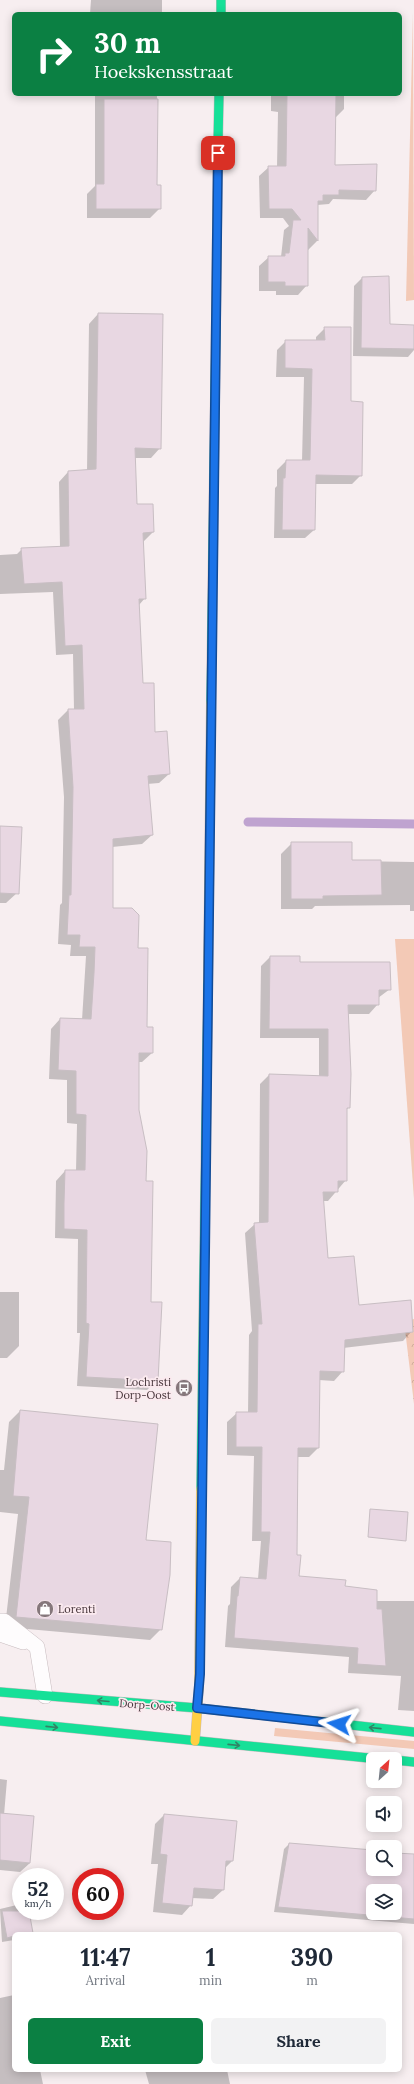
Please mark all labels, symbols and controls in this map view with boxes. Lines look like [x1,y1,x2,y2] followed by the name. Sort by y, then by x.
[94,25,161,61] text: 30 m
[28,28,80,80] icon: right
[94,60,233,83] text: Hoekskensstraat
[201,136,235,170] pin
[207,142,229,164] icon: arrive
[115,1375,172,1402] place label: Lochristi Dorp-Oost
[174,1378,194,1398] bus stop icon: Lochristi Dorp-Oost
[35,1599,55,1619] shop icon: Lorenti
[58,1602,95,1616] place label: Lorenti
[119,1696,176,1714] street label: Dorp-Oost
[97,1698,110,1705] one-way arrow
[318,1703,360,1745] position arrow
[45,1723,58,1731] one-way arrow
[369,1724,382,1731] one-way arrow
[227,1742,240,1749] one-way arrow
[366,1752,402,1788] north arrow
[366,1752,402,1920] map controls
[366,1796,402,1832] button: sound
[366,1840,402,1876] button: search
[72,1868,124,1920] speed limit sign: 60
[27,1876,49,1901] text: 52
[366,1884,402,1920] button: layers
[24,1897,52,1910] text: km/h
[81,1942,130,1973] text: 11:47
[206,1942,216,1973] text: 1
[291,1942,333,1973] text: 390
[86,1972,125,1989] text: Arrival
[199,1972,222,1989] text: min
[306,1972,318,1989] text: m
[28,2018,203,2064] button: Exit
[211,2018,386,2064] button: Share

